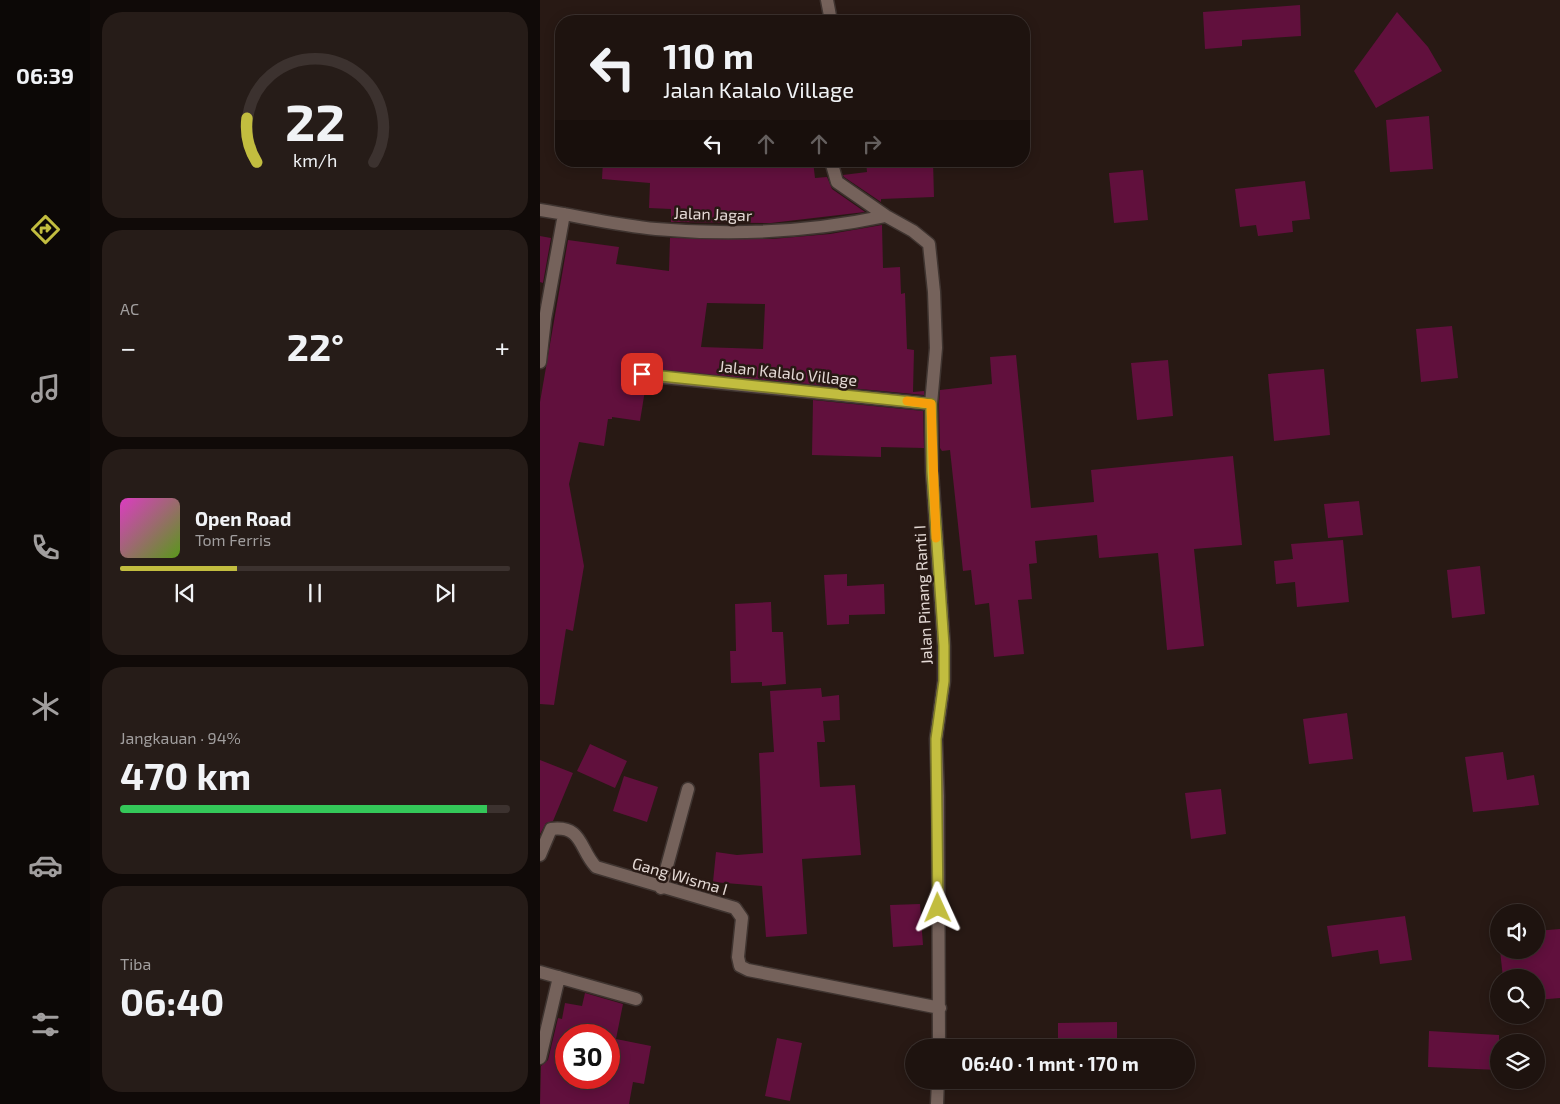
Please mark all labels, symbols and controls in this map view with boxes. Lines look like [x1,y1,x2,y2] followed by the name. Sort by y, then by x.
[663,34,754,76] text: 110 m
[580,35,645,100] icon: left
[16,62,74,88] text: 06:39
[663,76,854,102] text: Jalan Kalalo Village
[285,89,345,151] text: 22
[699,130,727,158] icon: left
[752,130,780,158] icon: ahead
[805,130,833,158] icon: ahead
[858,130,886,158] icon: right
[293,149,337,171] text: km/h
[673,203,753,224] street label: Jalan Jagar
[28,212,63,247] icon: directions
[120,299,139,318] text: AC
[287,323,344,369] text: 22°
[120,330,136,364] text: −
[495,330,510,364] text: +
[621,353,663,395] pin
[718,356,858,389] street label: Jalan Kalalo Village
[628,360,656,388] icon: arrive
[28,371,63,406] icon: music
[195,507,291,530] text: Open Road
[909,525,936,665] street label: Jalan Pinang Ranti I
[28,530,63,565] icon: phone
[195,530,271,549] text: Tom Ferris
[171,579,199,607] icon: previous
[301,579,329,607] icon: pause
[431,579,459,607] icon: next
[28,689,63,724] icon: climate
[120,728,241,747] text: Jangkauan · 94%
[120,752,251,798] text: 470 km
[28,848,63,883] icon: car
[630,853,730,898] street label: Gang Wisma I
[911,881,963,933] position arrow
[1490,904,1545,1089] map controls
[1490,904,1545,959] button: sound
[120,954,151,973] text: Tiba
[1490,969,1545,1024] button: search
[120,978,224,1024] text: 06:40
[28,1007,63,1042] icon: filters
[555,1024,620,1089] speed limit sign: 30
[1490,1034,1545,1089] button: layers
[961,1052,1139,1075] text: 06:40 · 1 mnt · 170 m

